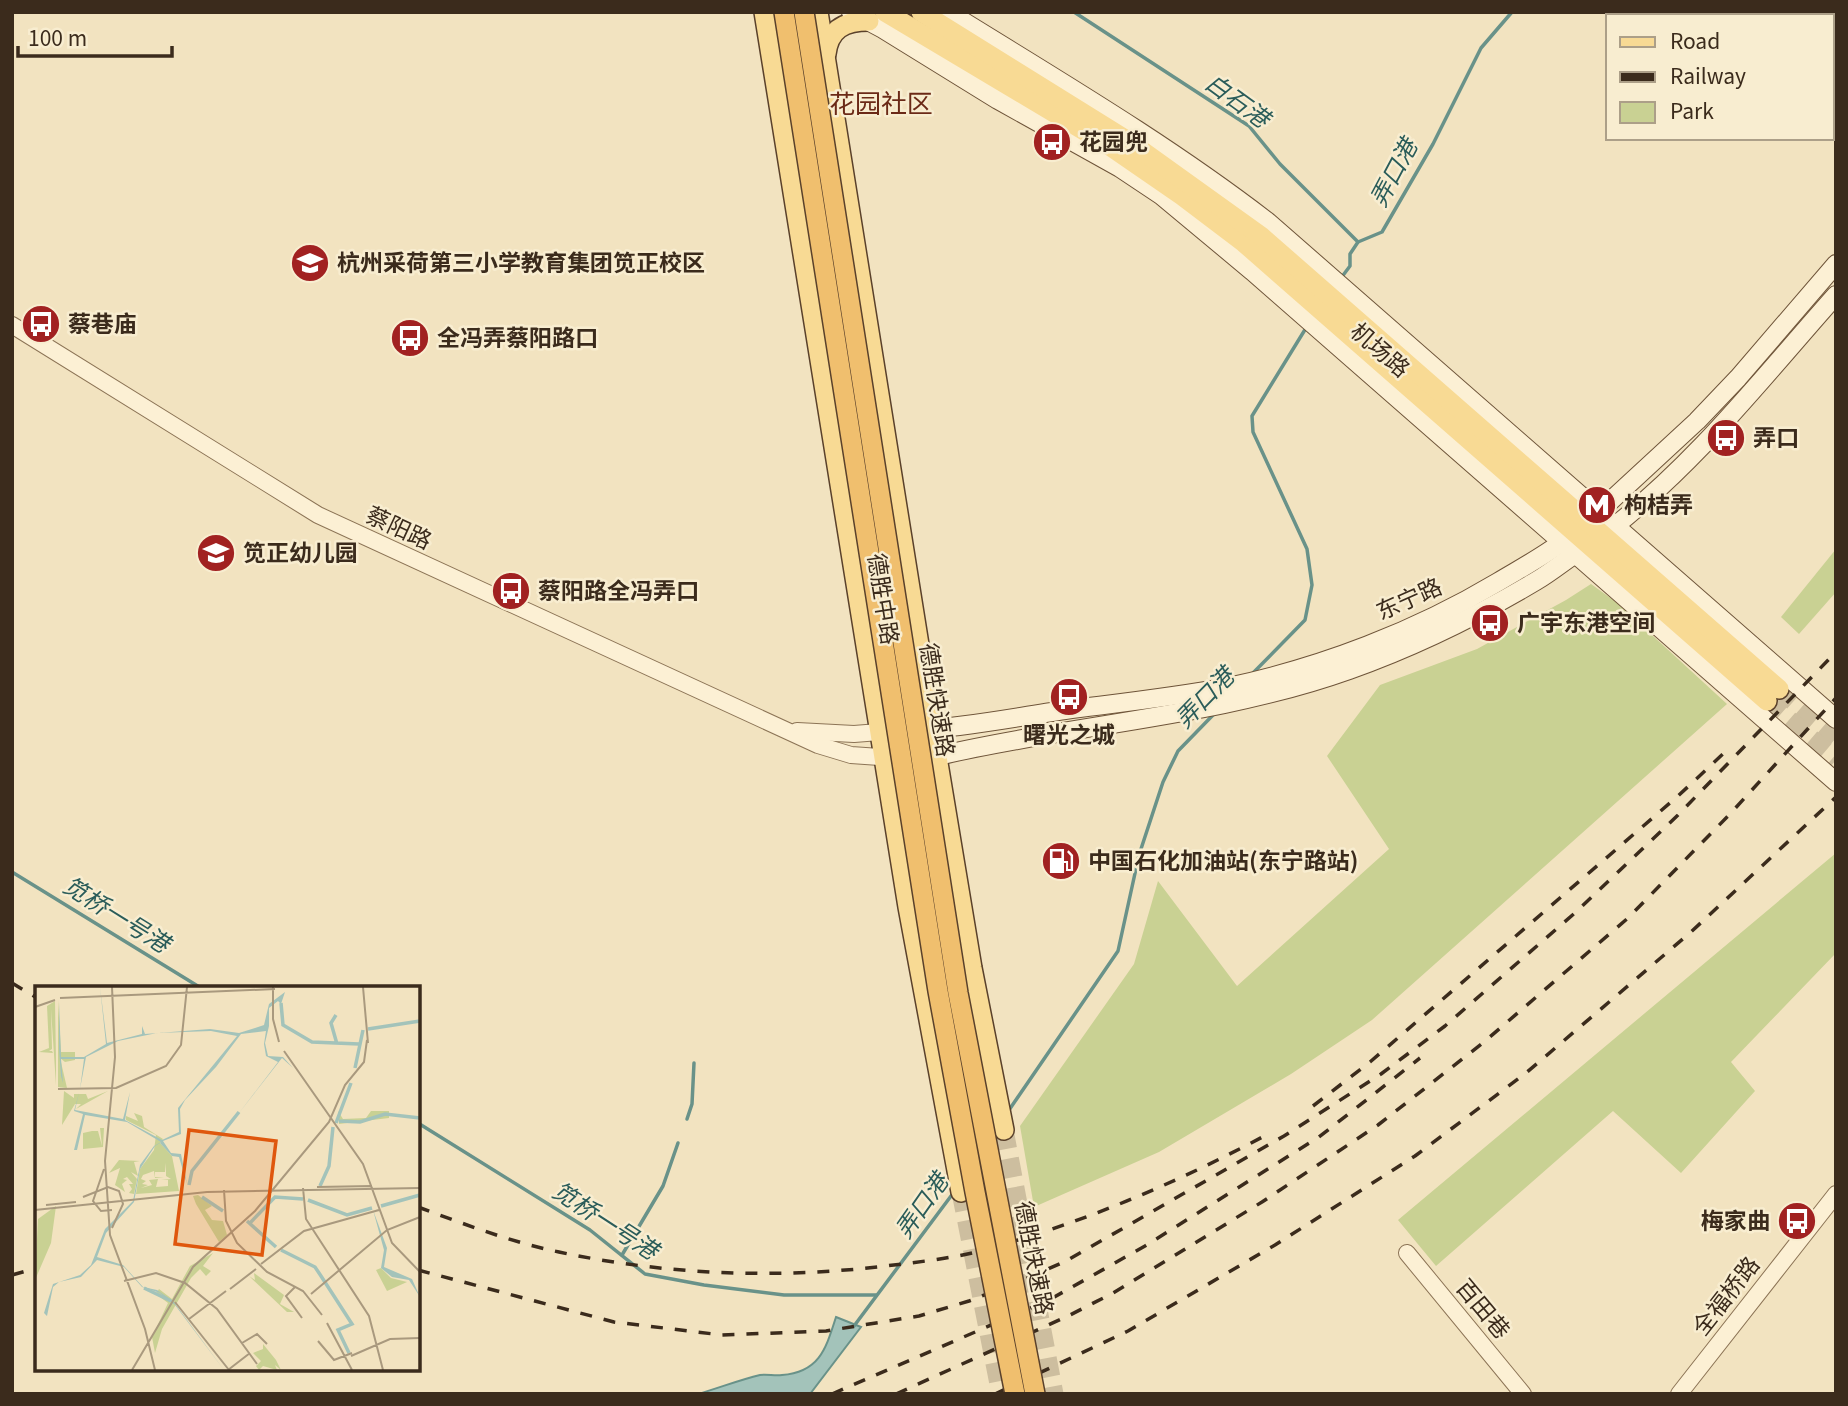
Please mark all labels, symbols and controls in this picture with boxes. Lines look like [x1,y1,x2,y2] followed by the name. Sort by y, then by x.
[18,14,172,58] scale bar
[1606,14,1834,140] legend
[28,22,87,52] text: 100 m
[1670,25,1720,55] text: Road
[1670,60,1746,90] text: Railway
[1199,64,1280,136] water label: 白石港
[829,83,933,120] district label: 花园社区
[1670,95,1714,125] text: Park
[1031,121,1073,163] bus stop icon: 花园兜
[1079,123,1148,157] place label: 花园兜
[1359,129,1426,212] water label: 弄口港
[289,242,331,284] school or university icon: 杭州采荷第三小学教育集团笕正校区
[337,244,705,278] place label: 杭州采荷第三小学教育集团笕正校区
[20,303,62,345] bus stop icon: 蔡巷庙
[68,305,137,339] place label: 蔡巷庙
[1344,313,1419,384] street label: 机场路
[389,317,431,359] bus stop icon: 全冯弄蔡阳路口
[437,319,598,353] place label: 全冯弄蔡阳路口
[1705,417,1747,459] bus stop icon: 弄口
[1753,419,1799,453] place label: 弄口
[1576,484,1618,526] metro station icon: 枸桔弄
[1624,486,1693,520] place label: 枸桔弄
[361,496,438,556] street label: 蔡阳路
[195,532,237,574] school or university icon: 笕正幼儿园
[243,534,358,568] place label: 笕正幼儿园
[861,551,909,647] street label: 德胜中路
[1370,568,1447,627] street label: 东宁路
[490,570,532,612] bus stop icon: 蔡阳路全冯弄口
[538,572,699,606] place label: 蔡阳路全冯弄口
[1469,602,1511,644] bus stop icon: 广宇东港空间
[1517,604,1655,638] place label: 广宇东港空间
[913,640,965,759] street label: 德胜快速路
[1166,656,1243,734] water label: 弄口港
[1048,676,1090,718] bus stop icon: 曙光之城
[1023,716,1115,750] place label: 曙光之城
[1040,840,1082,882] fuel station icon: 中国石化加油站(东宁路站)
[1088,842,1358,876] place label: 中国石化加油站(东宁路站)
[57,866,180,961] water label: 笕桥一号港
[35,986,420,1371] inset map
[885,1163,957,1244] water label: 弄口港
[547,1172,669,1268] water label: 笕桥一号港
[1008,1198,1064,1317] street label: 德胜快速路
[1776,1200,1818,1242] bus stop icon: 梅家曲
[1701,1202,1770,1236] place label: 梅家曲
[1683,1248,1766,1341] street label: 全福桥路
[1449,1270,1520,1345] street label: 百田巷

